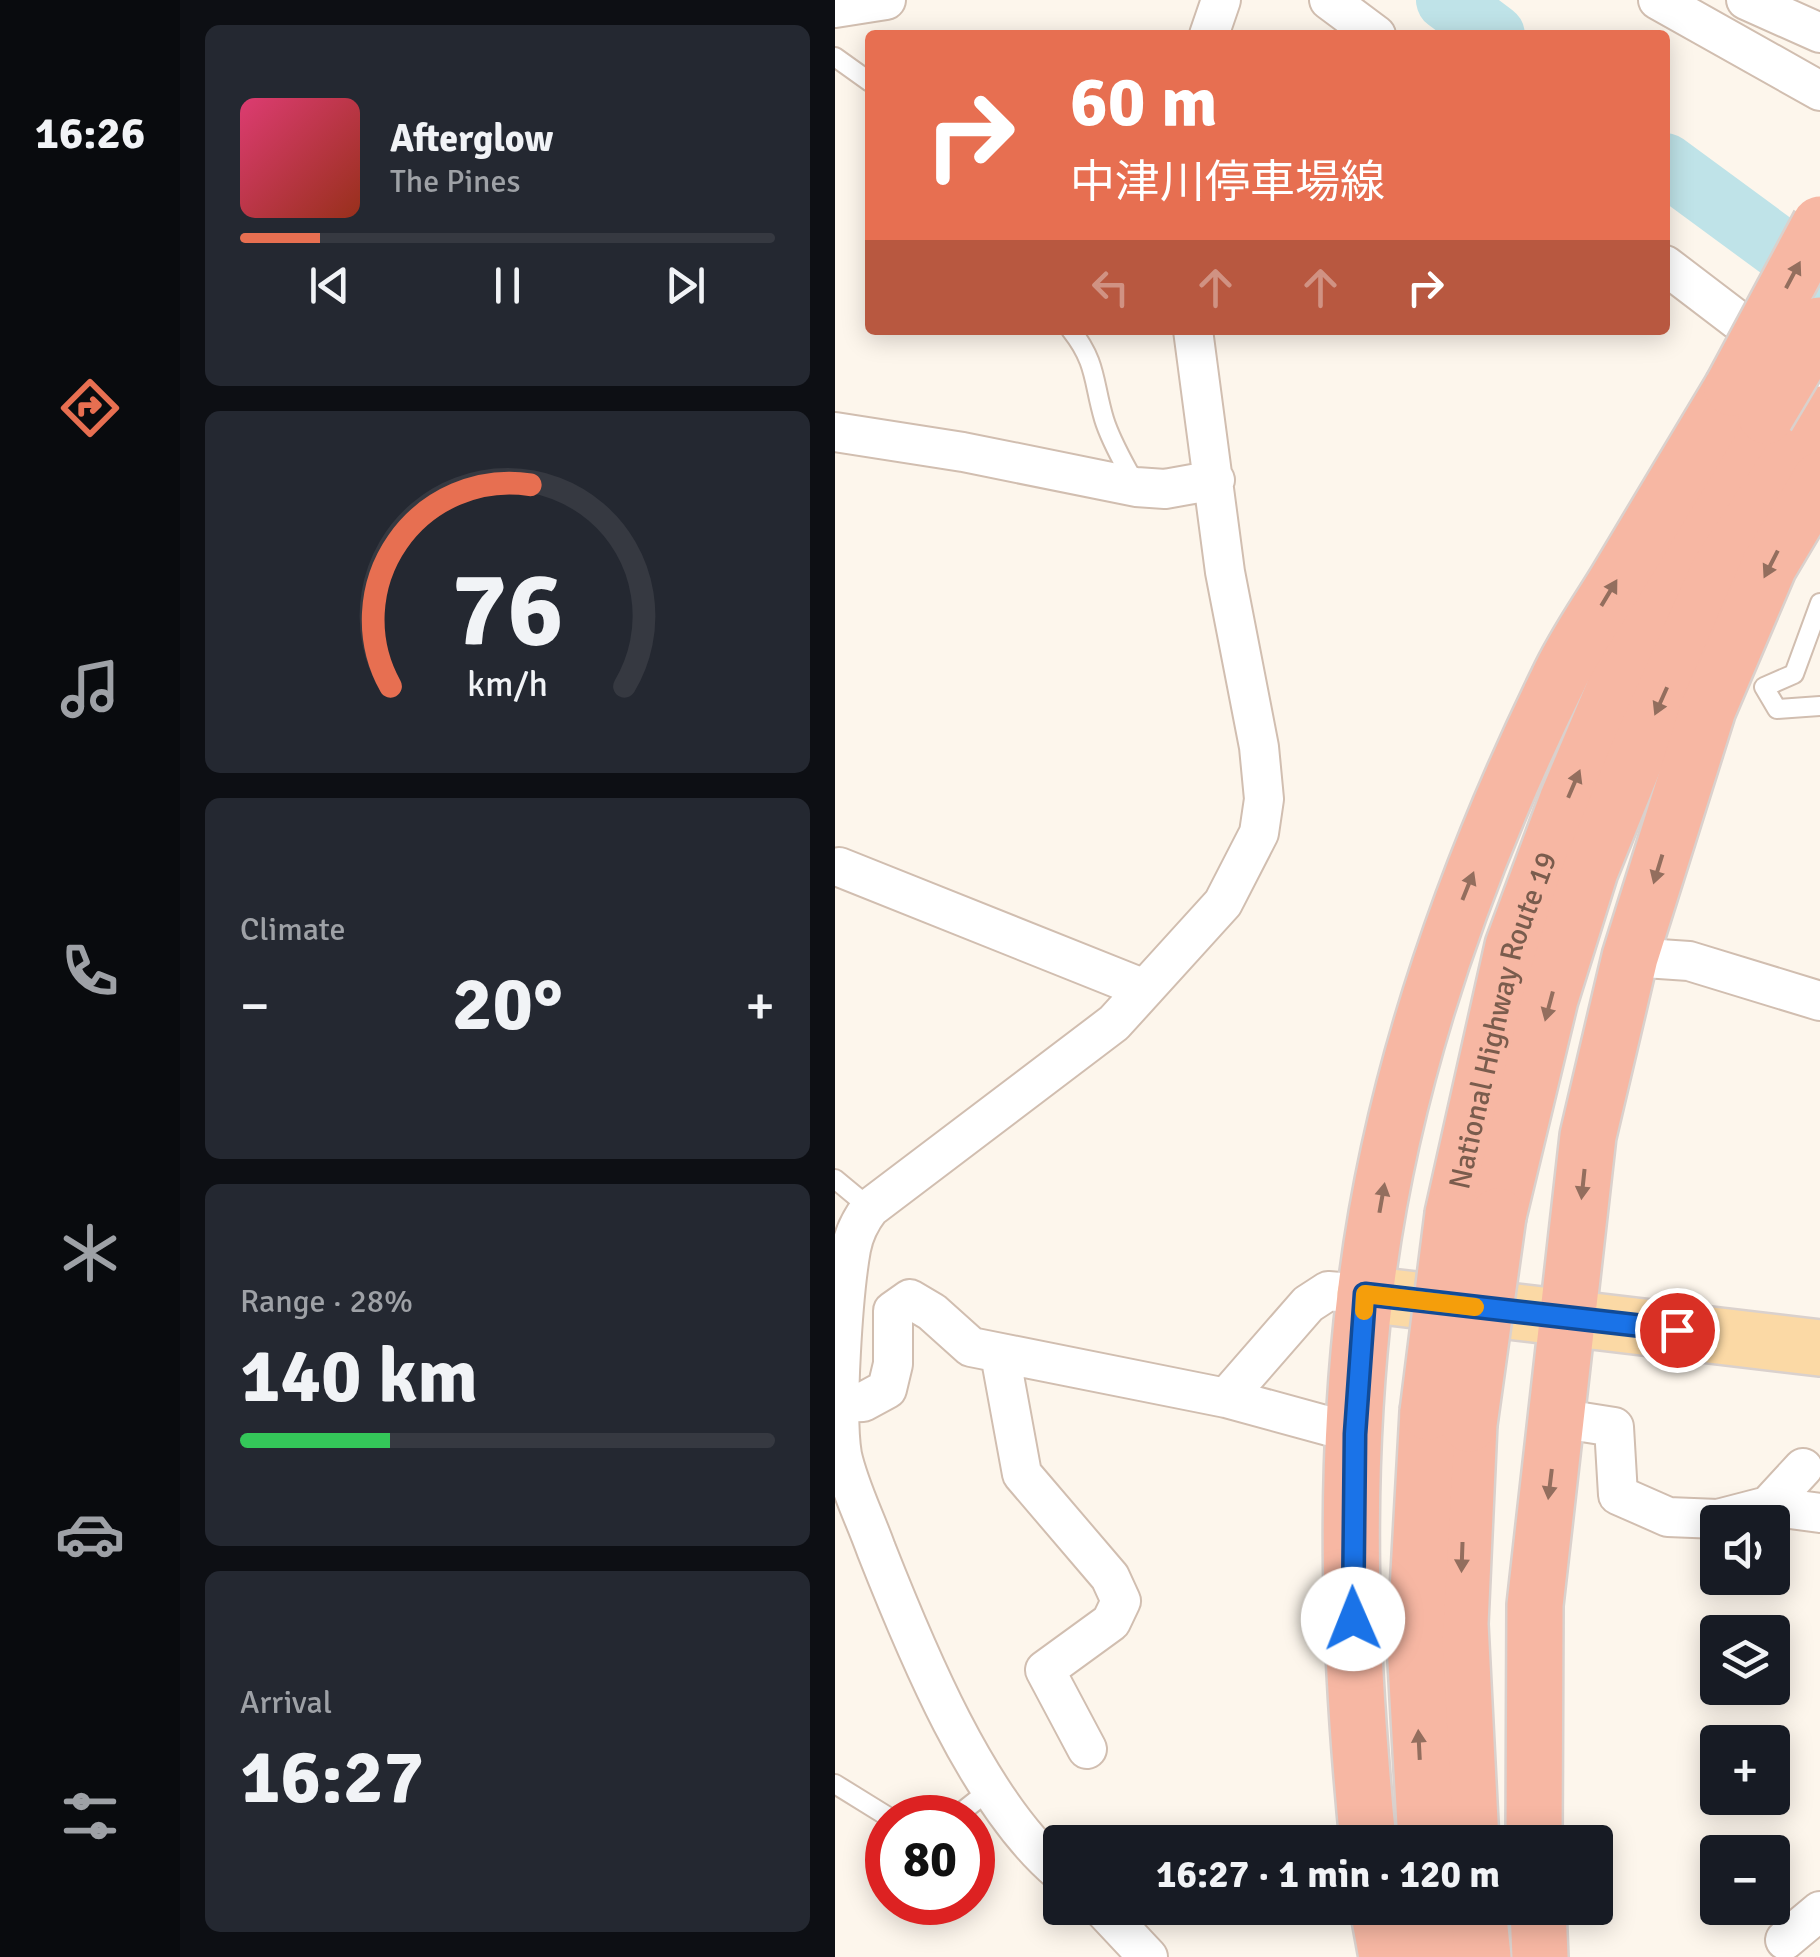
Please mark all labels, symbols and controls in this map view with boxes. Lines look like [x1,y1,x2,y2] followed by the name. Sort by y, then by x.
[1070,59,1218,145] text: 60 m
[905,70,1035,200] icon: right
[35,106,145,161] text: 16:26
[390,115,553,162] text: Afterglow
[1070,155,1385,210] text: 中津川停車場線
[390,162,521,201] text: The Pines
[302,258,357,313] icon: previous
[480,258,535,313] icon: pause
[658,258,713,313] icon: next
[1083,260,1138,315] icon: left
[1188,260,1243,315] icon: ahead
[1293,260,1348,315] icon: ahead
[1398,260,1453,315] icon: right
[1784,261,1801,290] one-way arrow
[55,373,125,443] icon: directions
[451,546,564,674] text: 76
[1763,550,1780,579] one-way arrow
[1600,579,1617,607] one-way arrow
[55,654,125,724] icon: music
[467,662,548,706] text: km/h
[1652,687,1669,716] one-way arrow
[1566,769,1582,799] one-way arrow
[1441,847,1565,1193] street label: National Highway Route 19
[1649,854,1664,884] one-way arrow
[1461,870,1477,900] one-way arrow
[240,910,346,949] text: Climate
[55,936,125,1006] icon: phone
[452,958,563,1051] text: 20°
[240,972,270,1040] text: −
[745,972,775,1040] text: +
[1540,991,1556,1022] one-way arrow
[1575,1169,1591,1201] one-way arrow
[1375,1182,1390,1214] one-way arrow
[55,1218,125,1288] icon: climate
[240,1282,413,1321] text: Range · 28%
[1635,1288,1720,1373] pin
[1650,1303,1705,1358] icon: arrive
[240,1330,478,1423] text: 140 km
[1542,1468,1558,1500] one-way arrow
[55,1499,125,1569] icon: car
[1700,1505,1790,1925] map controls
[1700,1505,1790,1595] button: sound
[1453,1541,1469,1573] one-way arrow
[1301,1567,1405,1671] position arrow
[1700,1615,1790,1705] button: layers
[240,1683,332,1722] text: Arrival
[1700,1725,1790,1815] button: +
[1411,1729,1427,1761] one-way arrow
[240,1731,424,1824] text: 16:27
[55,1781,125,1851] icon: filters
[865,1795,995,1925] speed limit sign: 80
[1700,1835,1790,1925] button: −
[1156,1851,1500,1898] text: 16:27 · 1 min · 120 m

